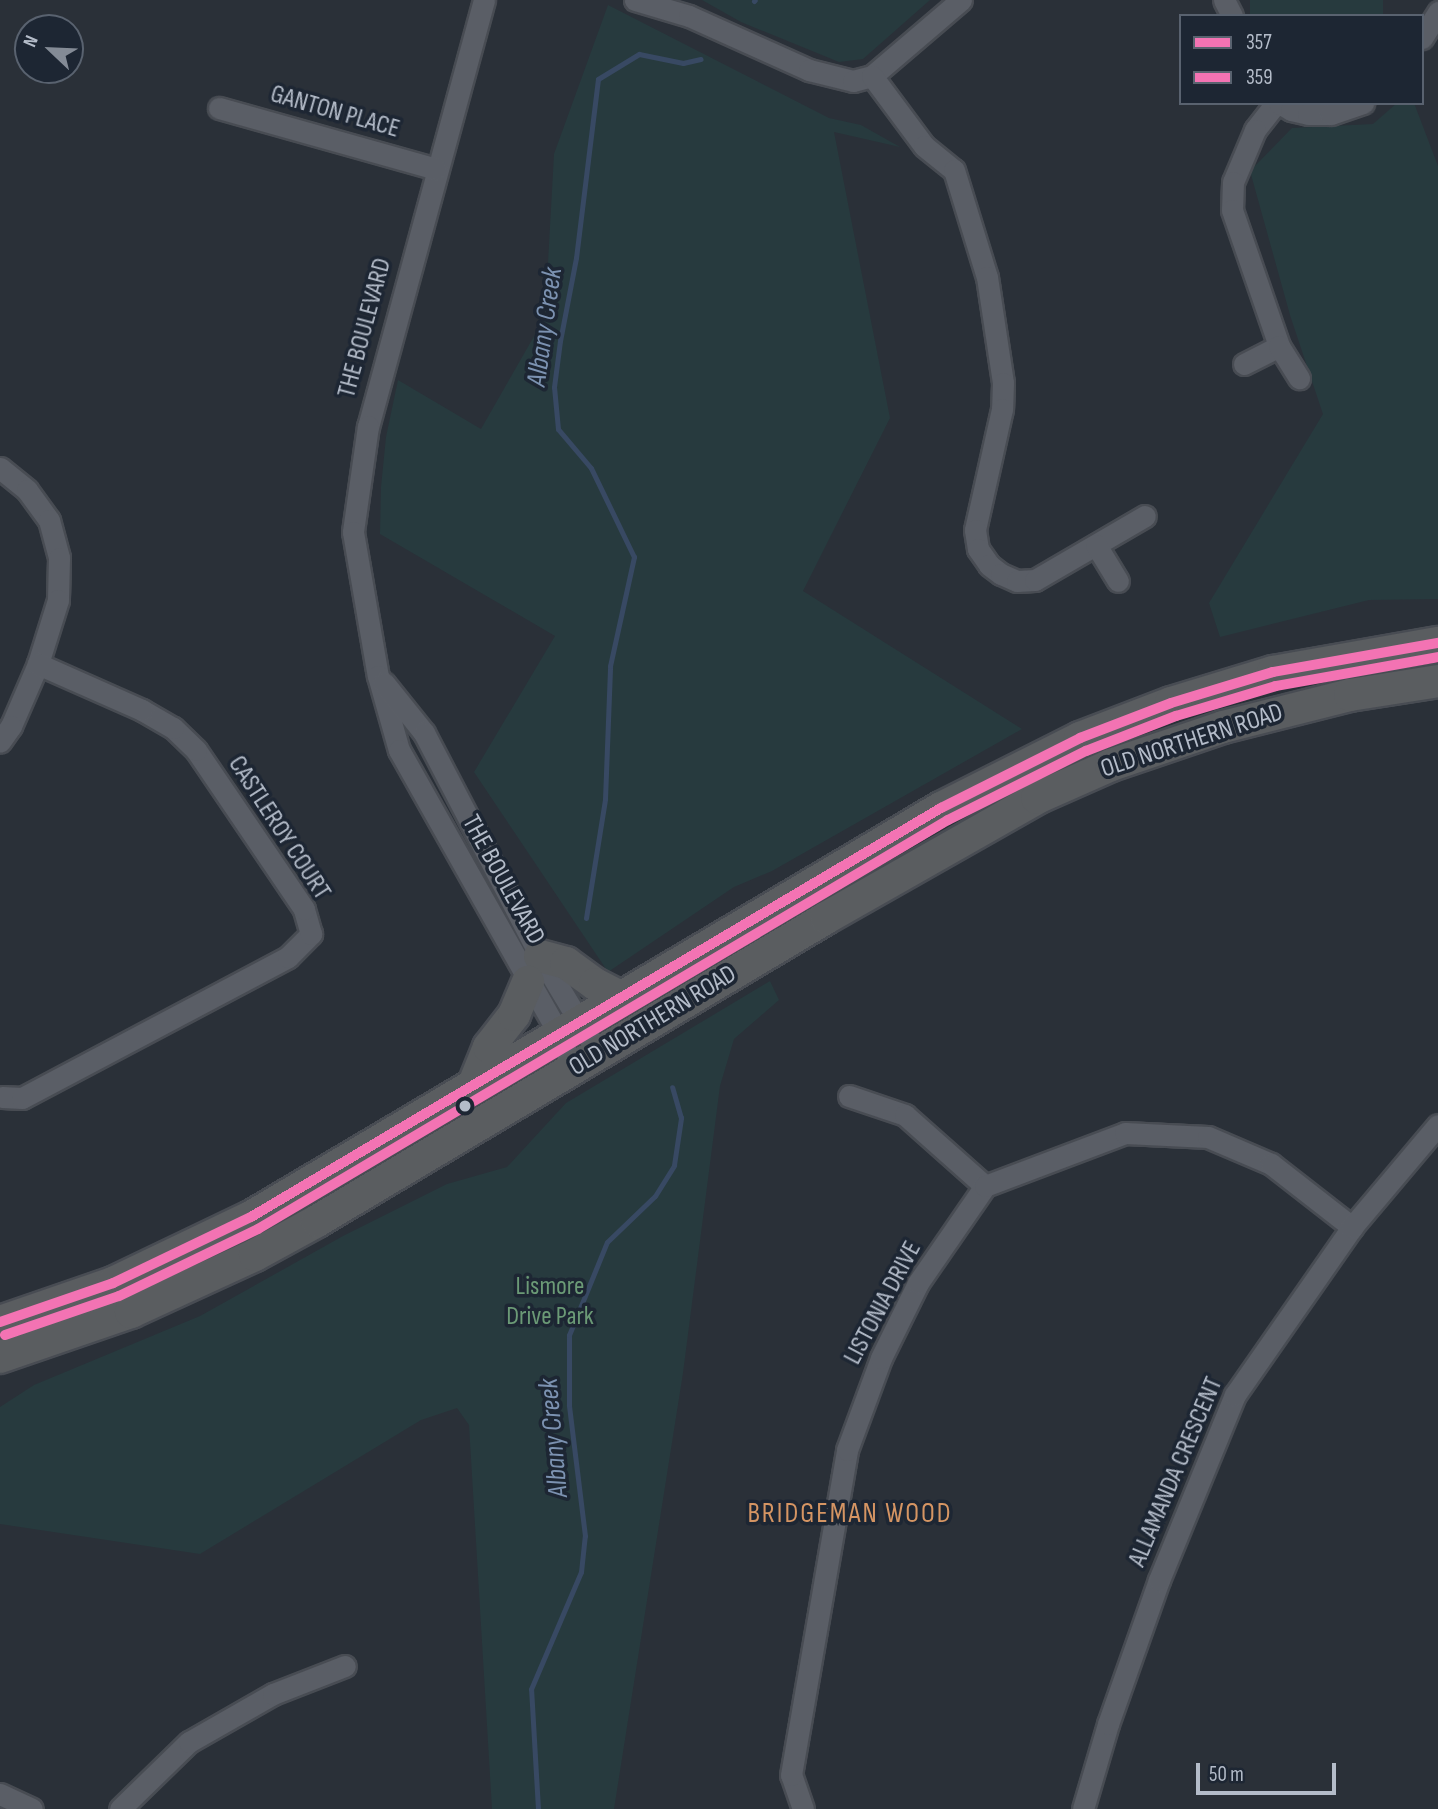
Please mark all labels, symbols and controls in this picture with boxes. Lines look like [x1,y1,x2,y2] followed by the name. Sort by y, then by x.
[14,14,84,84] north arrow
[1179,14,1424,105] legend
[1246,30,1272,55] text: 357
[18,32,44,51] text: N
[1246,65,1273,90] text: 359
[267,79,403,145] street label: GANTON PLACE
[331,255,399,401] street label: THE BOULEVARD
[520,265,570,389] water label: Albany Creek
[1097,697,1287,785] street label: OLD NORTHERN ROAD
[221,750,337,906] street label: CASTLEROY COURT
[455,810,551,950] street label: THE BOULEVARD
[564,959,742,1083] street label: OLD NORTHERN ROAD
[458,1099,472,1113] unlabelled marker
[838,1236,928,1370] street label: LISTONIA DRIVE
[506,1271,594,1332] park label: Lismore Drive Park
[1122,1373,1230,1571] street label: ALLAMANDA CRESCENT
[532,1377,576,1499] water label: Albany Creek
[749,1497,951,1531] district label: BRIDGEMAN WOOD
[1200,1750,1340,1794] scale bar
[1209,1762,1244,1787] text: 50 m

